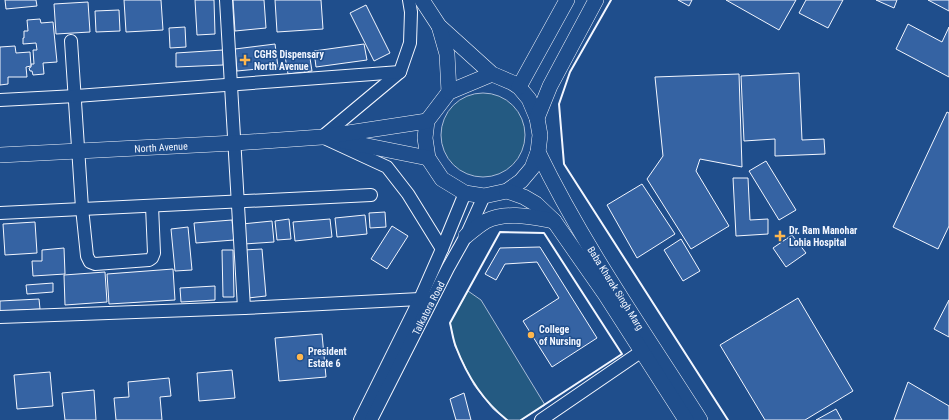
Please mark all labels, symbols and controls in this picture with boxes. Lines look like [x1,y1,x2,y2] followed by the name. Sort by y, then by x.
[254,49,324,72] place label: CGHS Dispensary North Avenue
[239,54,251,66] marker: CGHS Dispensary North Avenue
[134,141,188,154] street label: North Avenue
[789,225,858,248] place label: Dr. Ram Manohar Lohia Hospital
[774,230,786,242] marker: Dr. Ram Manohar Lohia Hospital
[585,244,646,332] street label: Baba Kharak Singh Marg
[410,279,447,337] street label: Talkatora Road
[539,324,581,347] place label: College of Nursing
[526,330,536,340] marker: College of Nursing
[308,346,346,369] place label: President Estate 6
[295,352,305,362] marker: President Estate 6

